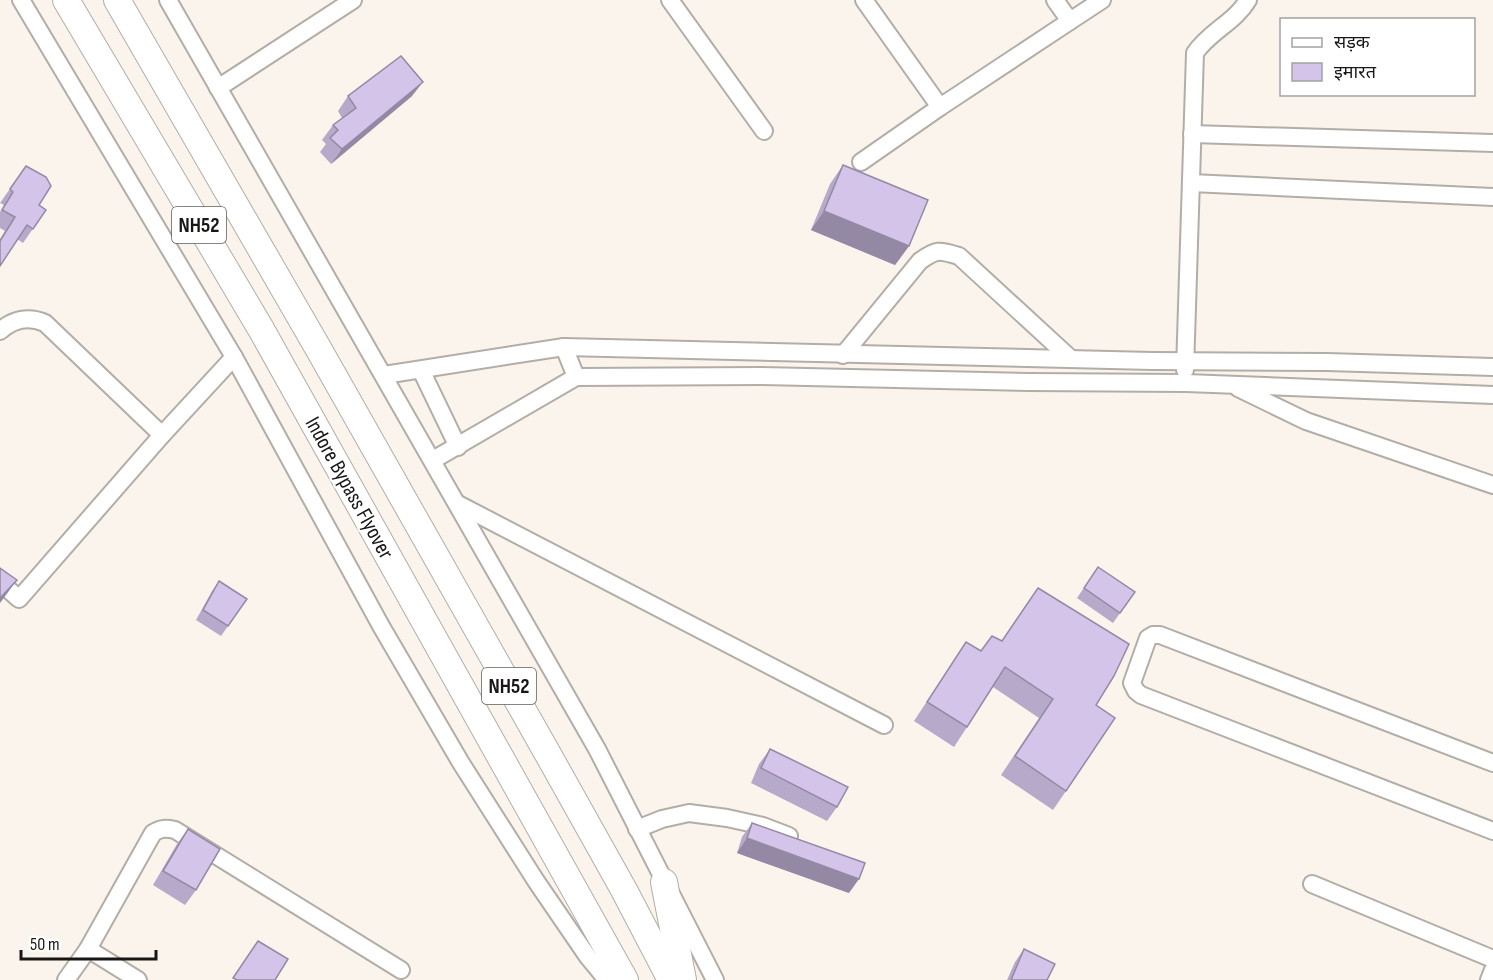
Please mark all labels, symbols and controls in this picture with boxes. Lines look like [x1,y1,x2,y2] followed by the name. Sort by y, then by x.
[1280,18,1475,96] legend
[1334,32,1371,53] text: सड़क
[1334,62,1377,83] text: इमारत
[172,207,226,243] road number: NH52
[299,412,399,564] street label: Indore Bypass Flyover
[482,668,536,704] road number: NH52
[21,923,156,961] scale bar
[30,934,60,955] text: 50 m

